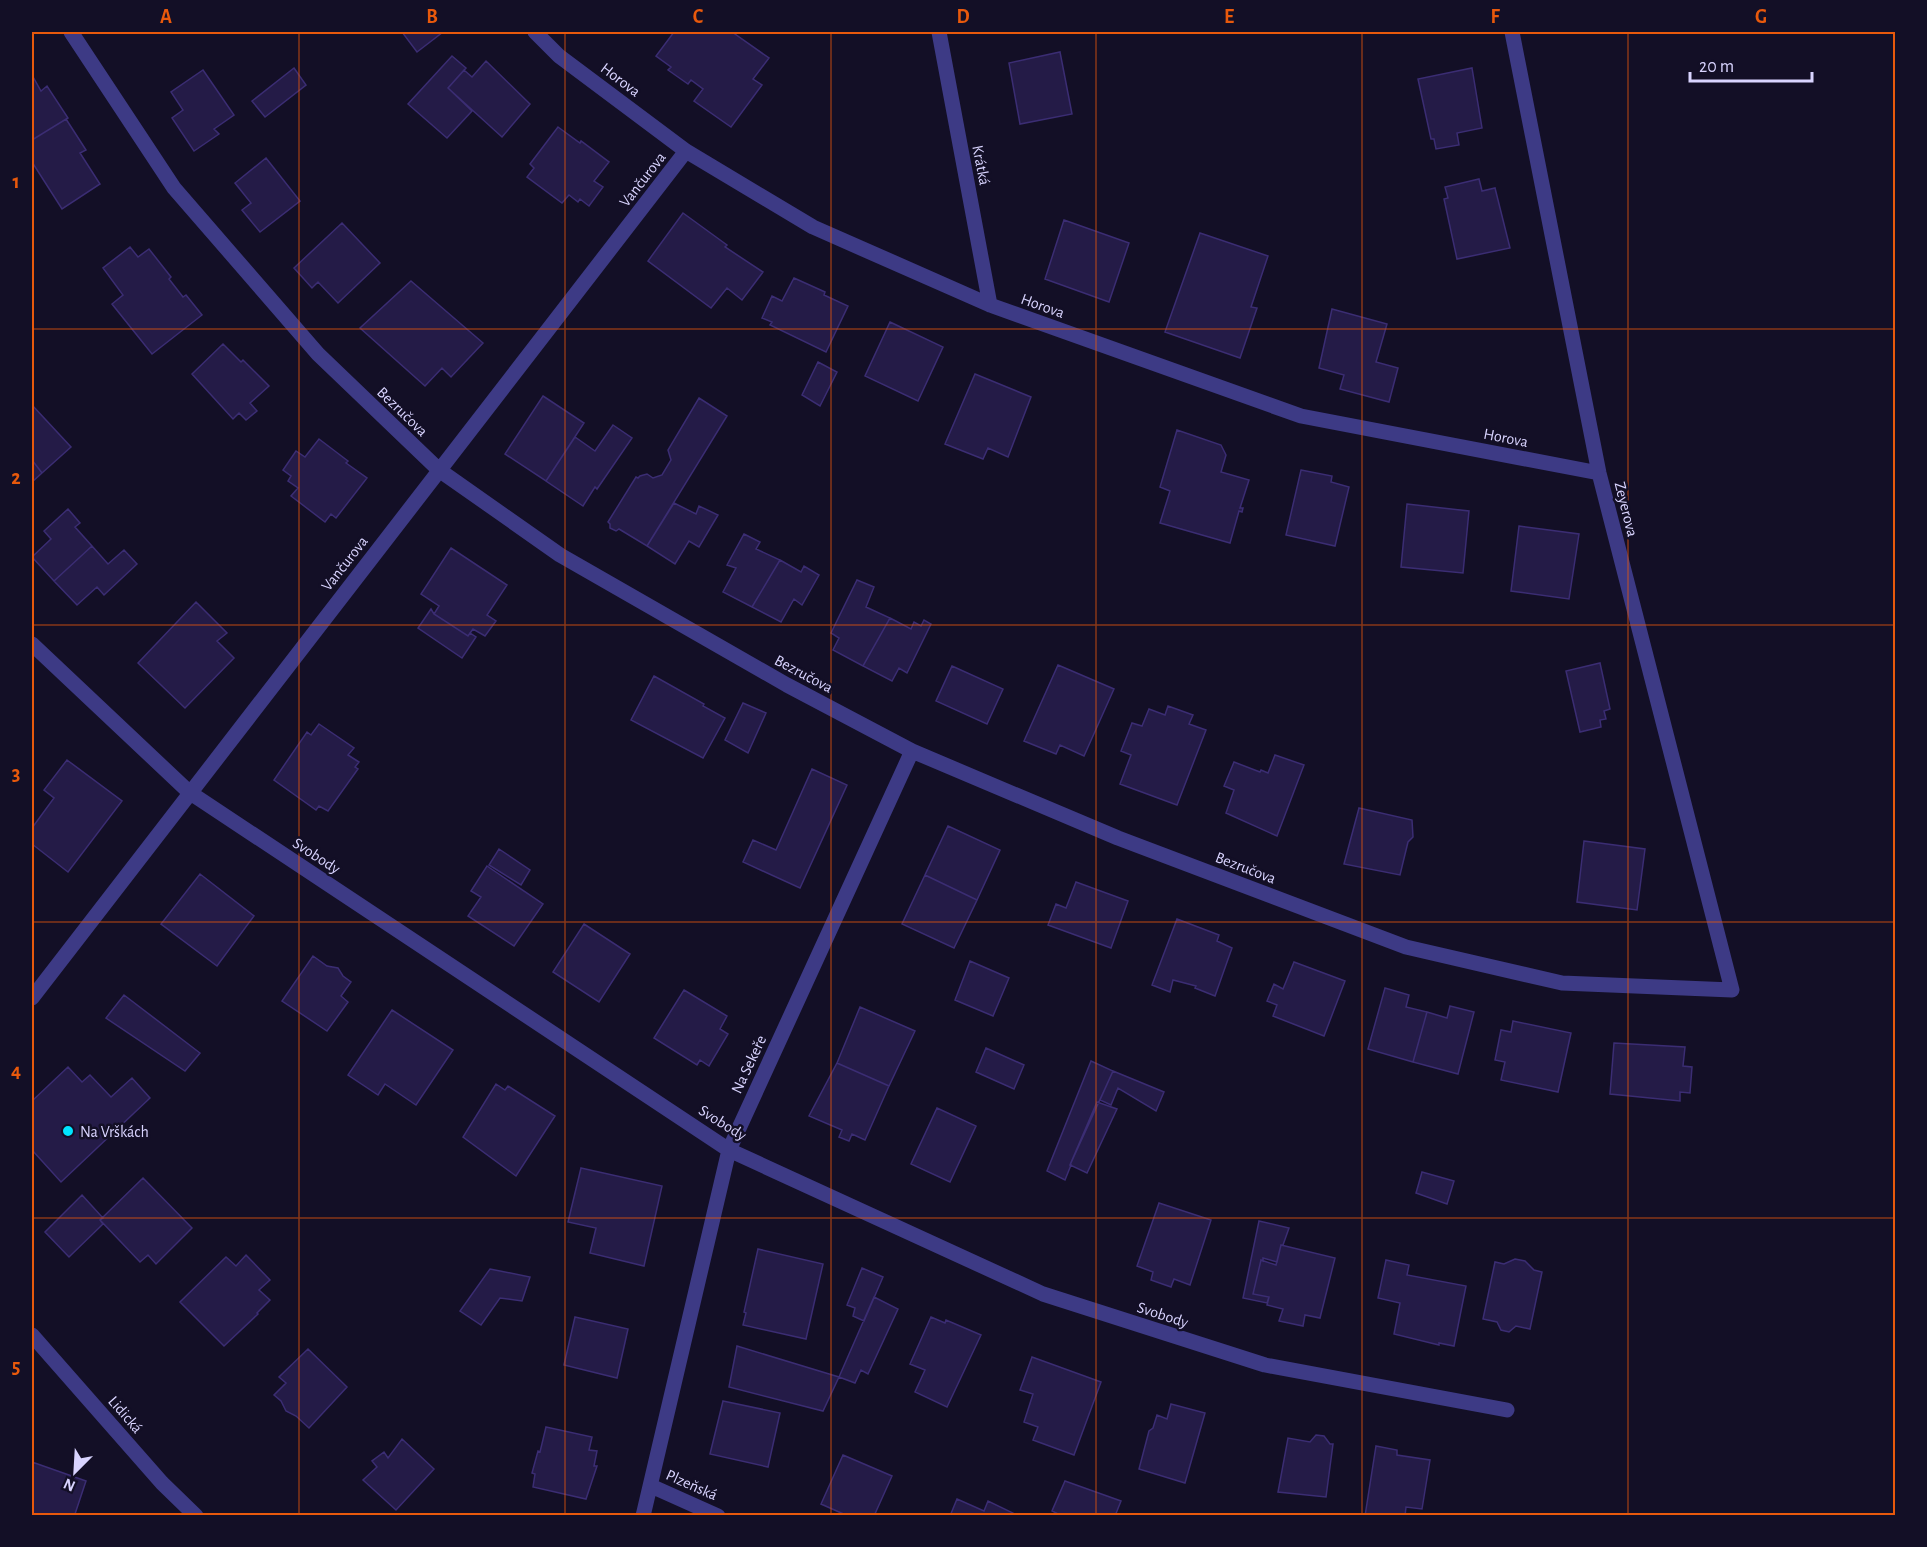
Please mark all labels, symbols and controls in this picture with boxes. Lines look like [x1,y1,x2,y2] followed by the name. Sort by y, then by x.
[160,7,172,27] text: A
[426,7,438,27] text: B
[693,7,704,27] text: C
[956,7,970,27] text: D
[1224,7,1234,27] text: E
[1490,7,1500,27] text: F
[1755,7,1767,27] text: G
[1690,45,1812,83] scale bar
[1699,58,1734,76] text: 20 m
[598,60,643,100] street label: Horova
[969,144,993,187] street label: Krátká
[617,149,669,210] street label: Vančurova
[12,172,20,192] text: 1
[1019,291,1067,321] street label: Horova
[374,384,431,440] street label: Bezručova
[1482,426,1529,450] street label: Horova
[11,468,21,488] text: 2
[1611,480,1641,539] street label: Zeyerova
[319,533,371,594] street label: Vančurova
[772,652,835,696] street label: Bezručova
[12,764,20,784] text: 3
[289,835,343,878] street label: Svobody
[1213,849,1278,887] street label: Bezručova
[729,1033,769,1096] street label: Na Sekeře
[11,1061,21,1081] text: 4
[695,1102,749,1145] street label: Svobody
[61,1124,75,1138] marker: Na Vrškách
[80,1124,149,1140] place label: Na Vrškách
[1135,1299,1190,1332] street label: Svobody
[12,1357,20,1377] text: 5
[105,1393,145,1436] street label: Lidická
[45,1442,105,1502] north arrow
[663,1467,720,1503] street label: Plzeňská
[61,1475,78,1494] text: N

